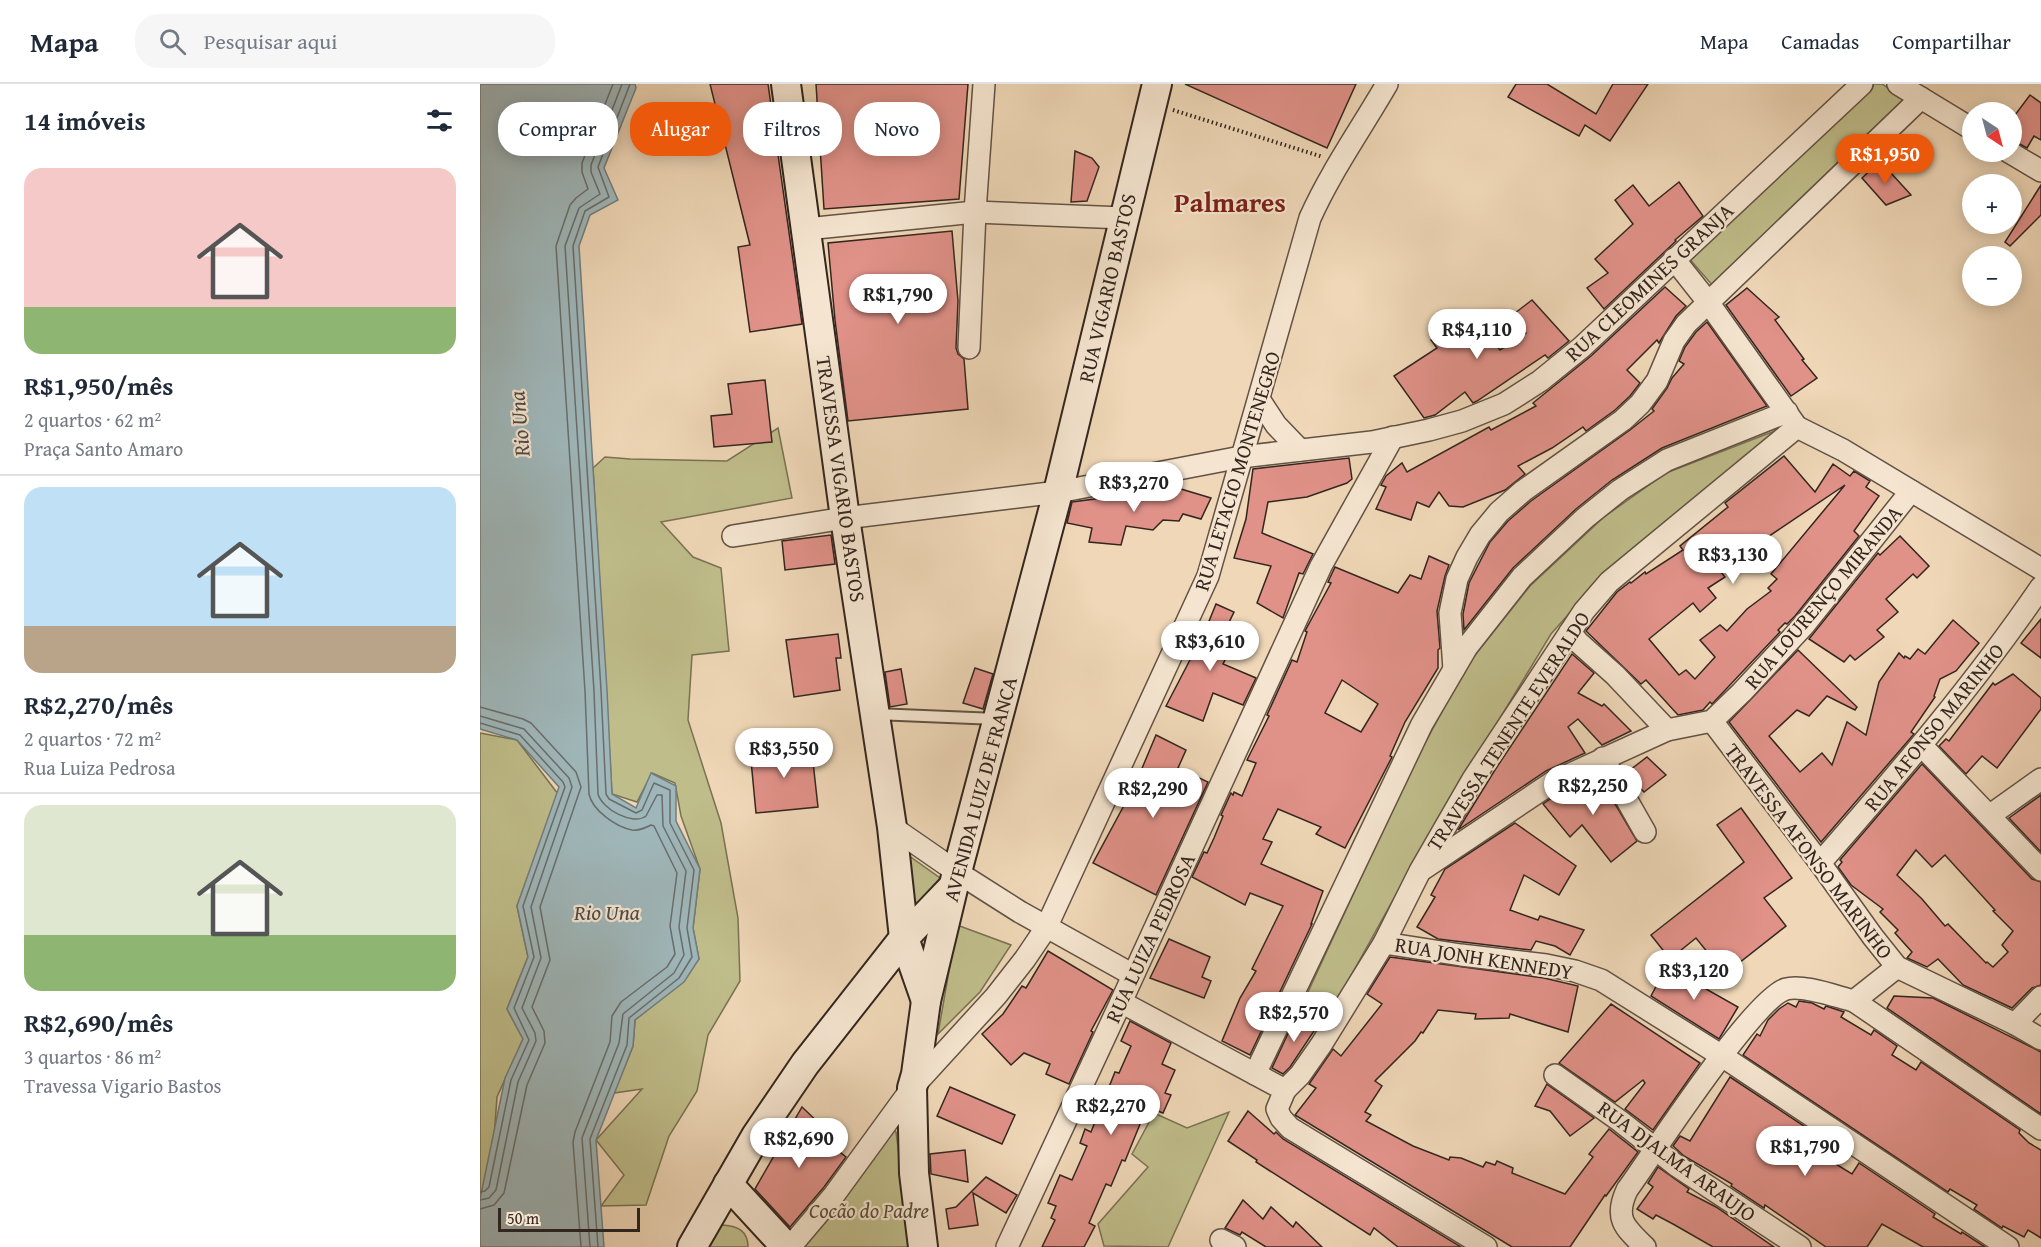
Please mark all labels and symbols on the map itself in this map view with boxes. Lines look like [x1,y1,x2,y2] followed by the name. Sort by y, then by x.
[1962,102,2022,162] north arrow
[1830,134,1940,185] pin: R$1,950
[1174,182,1286,222] district label: Palmares
[1070,190,1144,386] street label: RUA VIGARIO BASTOS
[1558,195,1740,369] street label: RUA CLEOMINES GRANJA
[843,274,953,325] pin: R$1,790
[1422,309,1532,360] pin: R$4,110
[1186,347,1288,595] street label: RUA LETACIO MONTENEGRO
[808,354,874,604] street label: TRAVESSA VIGARIO BASTOS
[500,390,538,459] water label: Rio Una
[1079,462,1189,513] pin: R$3,270
[1737,498,1909,696] street label: RUA LOURENÇO MIRANDA
[1678,534,1788,585] pin: R$3,130
[1419,605,1597,857] street label: TRAVESSA TENENTE EVERALDO
[1155,621,1265,672] pin: R$3,610
[1856,636,2012,818] street label: RUA AFONSO MARINHO
[935,673,1025,905] street label: AVENIDA LUIZ DE FRANCA
[729,728,839,779] pin: R$3,550
[1717,737,1901,965] street label: TRAVESSA AFONSO MARINHO
[1538,765,1648,816] pin: R$2,250
[1098,768,1208,819] pin: R$2,290
[1097,848,1203,1028] street label: RUA LUIZA PEDROSA
[573,896,640,928] water label: Rio Una
[1393,929,1576,987] street label: RUA JONH KENNEDY
[1639,950,1749,1001] pin: R$3,120
[1239,992,1349,1043] pin: R$2,570
[1056,1085,1166,1136] pin: R$2,270
[1591,1093,1763,1229] street label: RUA DJALMA ARAUJO
[744,1118,854,1169] pin: R$2,690
[1750,1126,1860,1177] pin: R$1,790
[809,1195,929,1226] park label: Cocão do Padre
[498,1205,640,1232] scale bar

